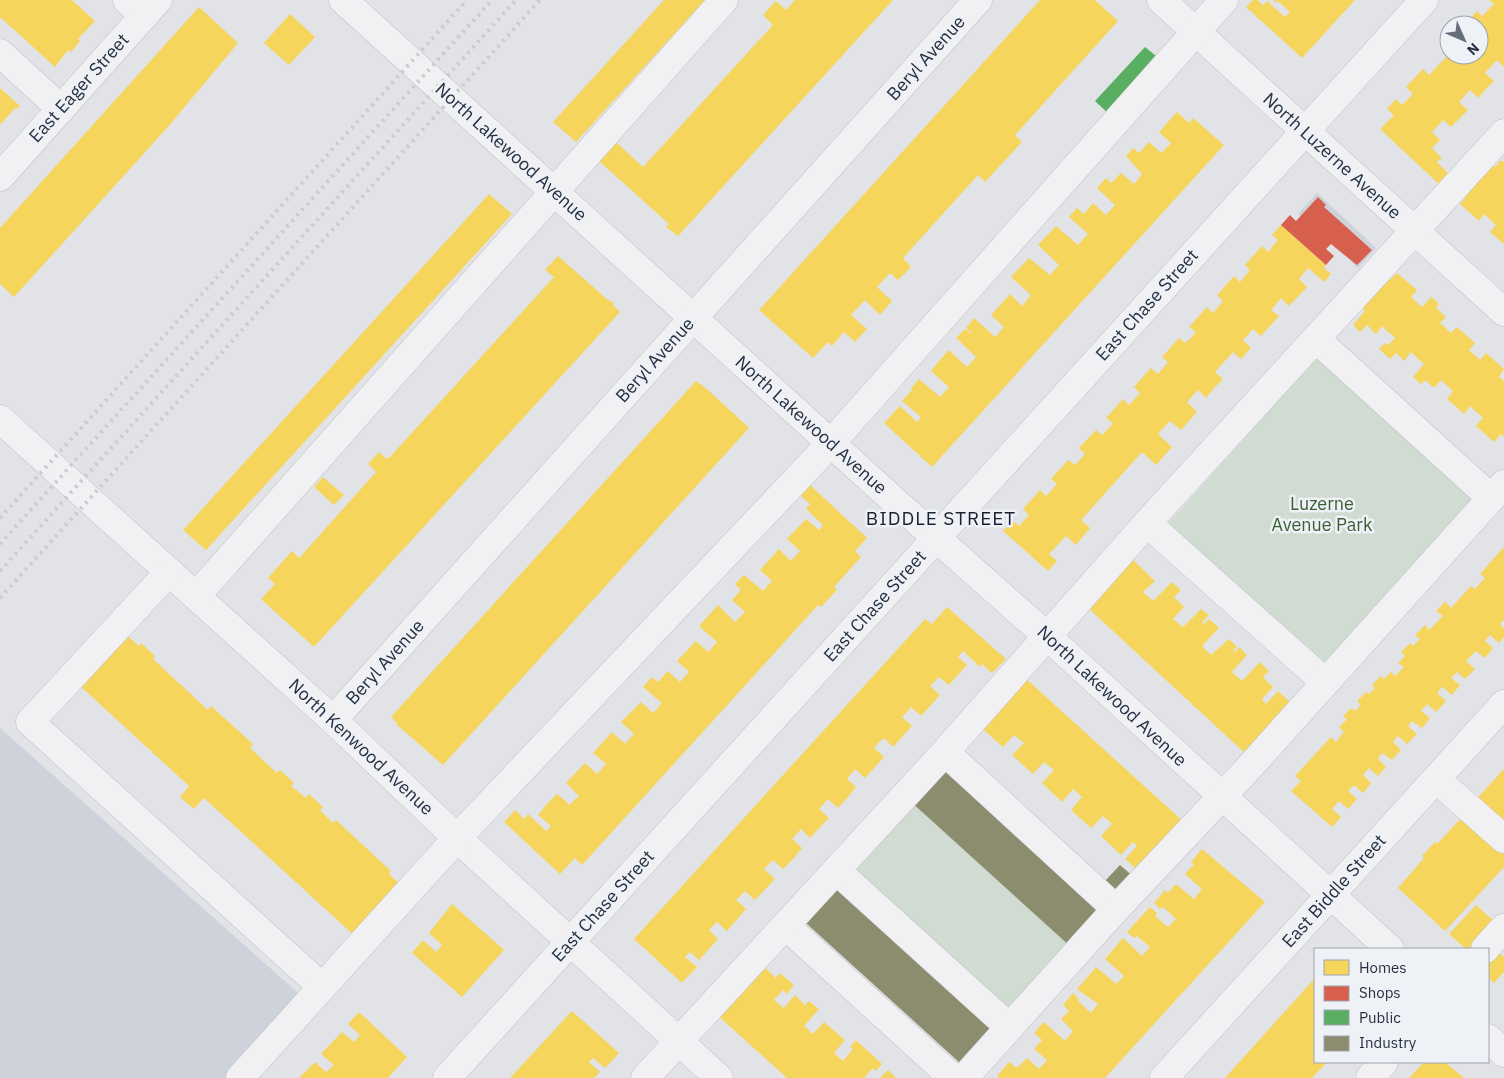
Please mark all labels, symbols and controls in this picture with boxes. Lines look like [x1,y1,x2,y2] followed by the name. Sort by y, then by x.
[881,10,970,105] street label: Beryl Avenue
[1439,15,1489,65] north arrow
[24,28,134,147] street label: East Eager Street
[1463,39,1483,59] text: N
[431,77,592,226] street label: North Lakewood Avenue
[1258,87,1406,224] street label: North Luzerne Avenue
[1090,244,1203,365] street label: East Chase Street
[610,312,699,407] street label: Beryl Avenue
[731,350,892,499] street label: North Lakewood Avenue
[1272,492,1373,536] park label: Luzerne Avenue Park
[866,506,1016,530] district label: BIDDLE STREET
[818,545,931,666] street label: East Chase Street
[340,614,429,709] street label: Beryl Avenue
[1033,620,1192,771] street label: North Lakewood Avenue
[284,673,439,820] street label: North Kenwood Avenue
[1277,829,1391,952] street label: East Biddle Street
[546,845,659,966] street label: East Chase Street
[1314,948,1489,1063] legend
[1359,958,1407,977] text: Homes
[1359,983,1401,1002] text: Shops
[1359,1008,1401,1027] text: Public
[1359,1033,1417,1052] text: Industry

